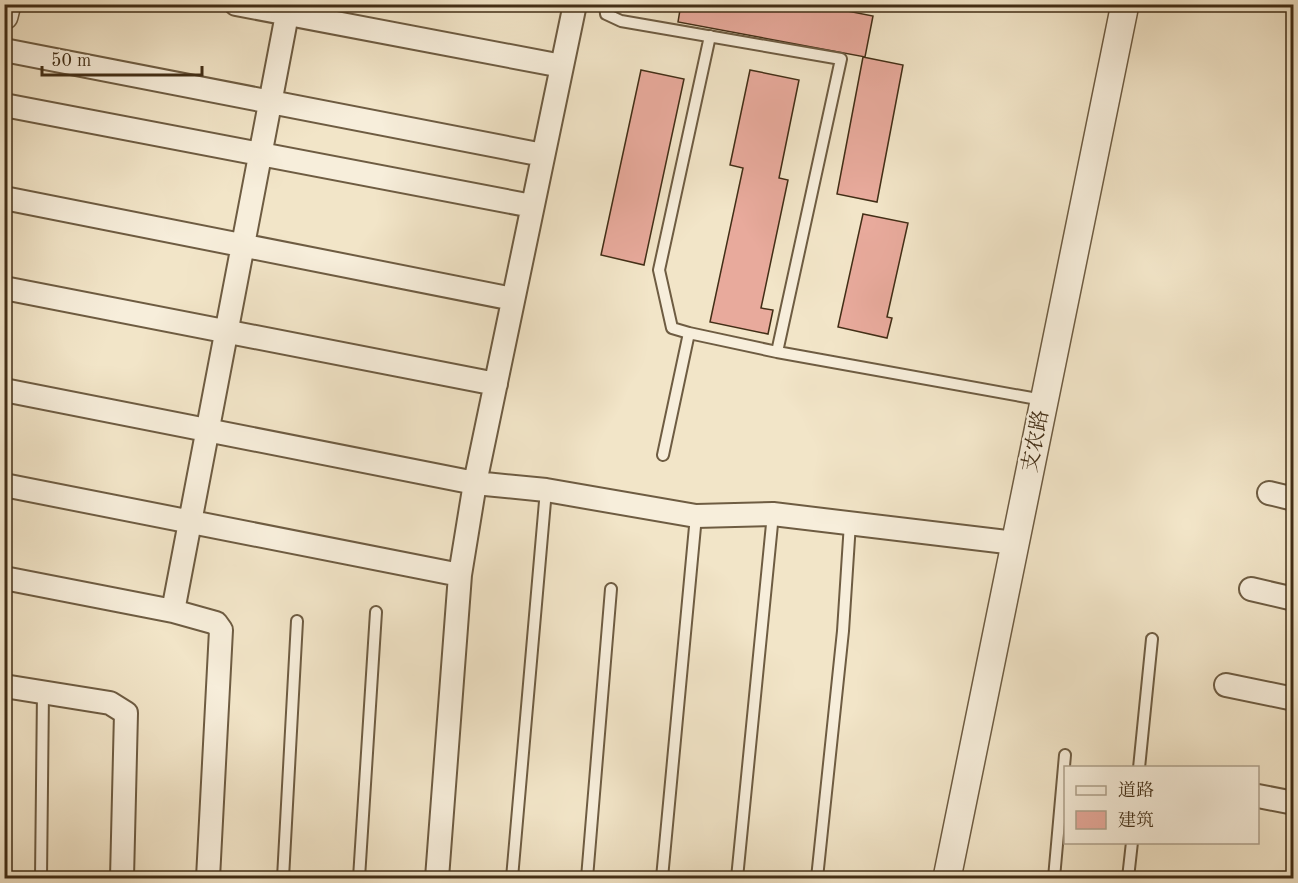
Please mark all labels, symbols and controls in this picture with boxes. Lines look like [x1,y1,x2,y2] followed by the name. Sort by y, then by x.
[42,39,202,77] scale bar
[51,52,91,70] text: 50 m
[1018,408,1053,474] street label: 支农路
[1064,766,1259,844] legend
[1118,780,1154,800] text: 道路
[1118,810,1154,830] text: 建筑

